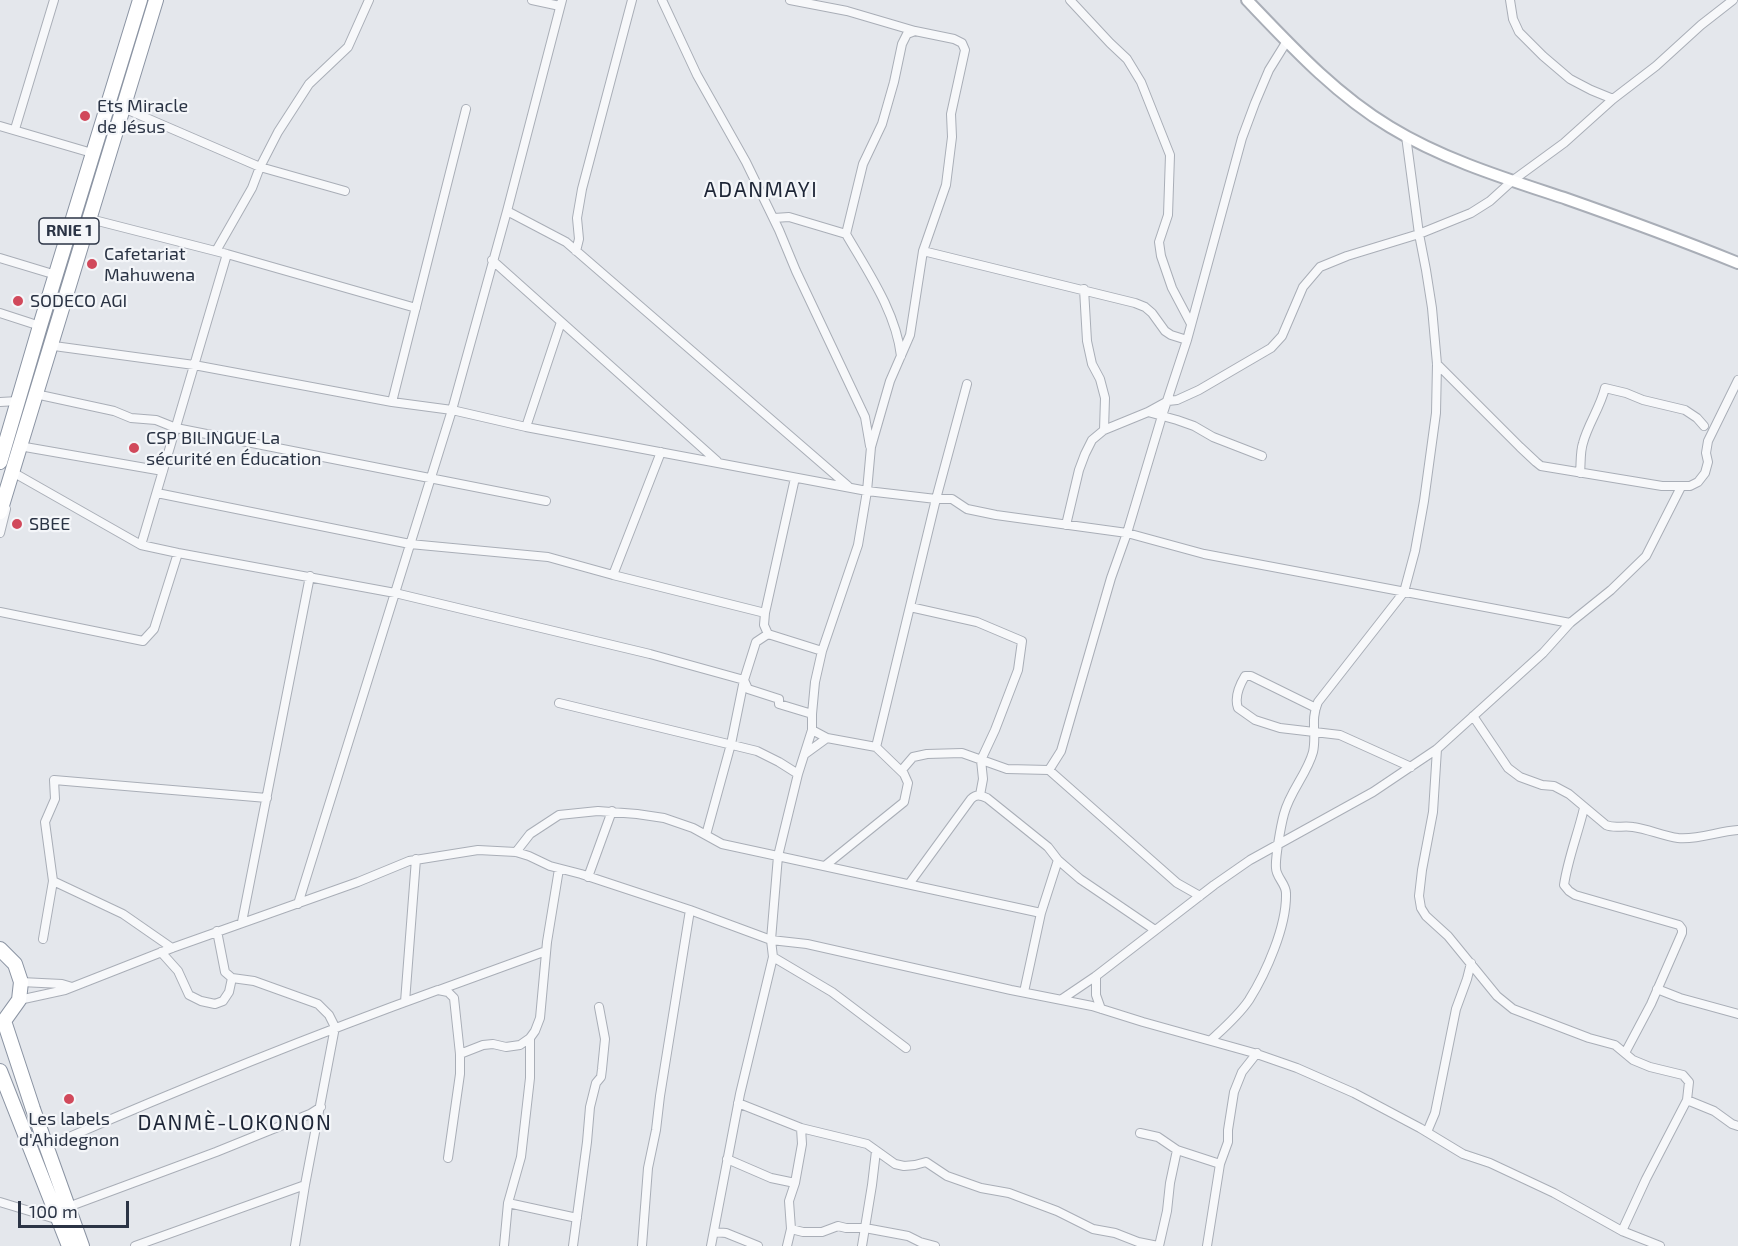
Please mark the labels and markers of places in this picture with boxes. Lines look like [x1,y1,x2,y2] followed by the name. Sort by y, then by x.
[97,95,188,138] place label: Ets Miracle de Jésus
[78,109,92,123] marker: Ets Miracle de Jésus
[104,243,195,286] place label: Cafetariat Mahuwena
[85,257,99,271] marker: Cafetariat Mahuwena
[30,290,127,312] place label: SODECO AGI
[11,294,25,308] marker: SODECO AGI
[146,427,322,470] place label: CSP BILINGUE La sécurité en Éducation
[127,441,141,455] marker: CSP BILINGUE La sécurité en Éducation
[29,513,70,535] place label: SBEE
[10,517,24,531] marker: SBEE
[62,1092,76,1106] marker: Les labels d'Ahidegnon
[19,1108,119,1150] place label: Les labels d'Ahidegnon

